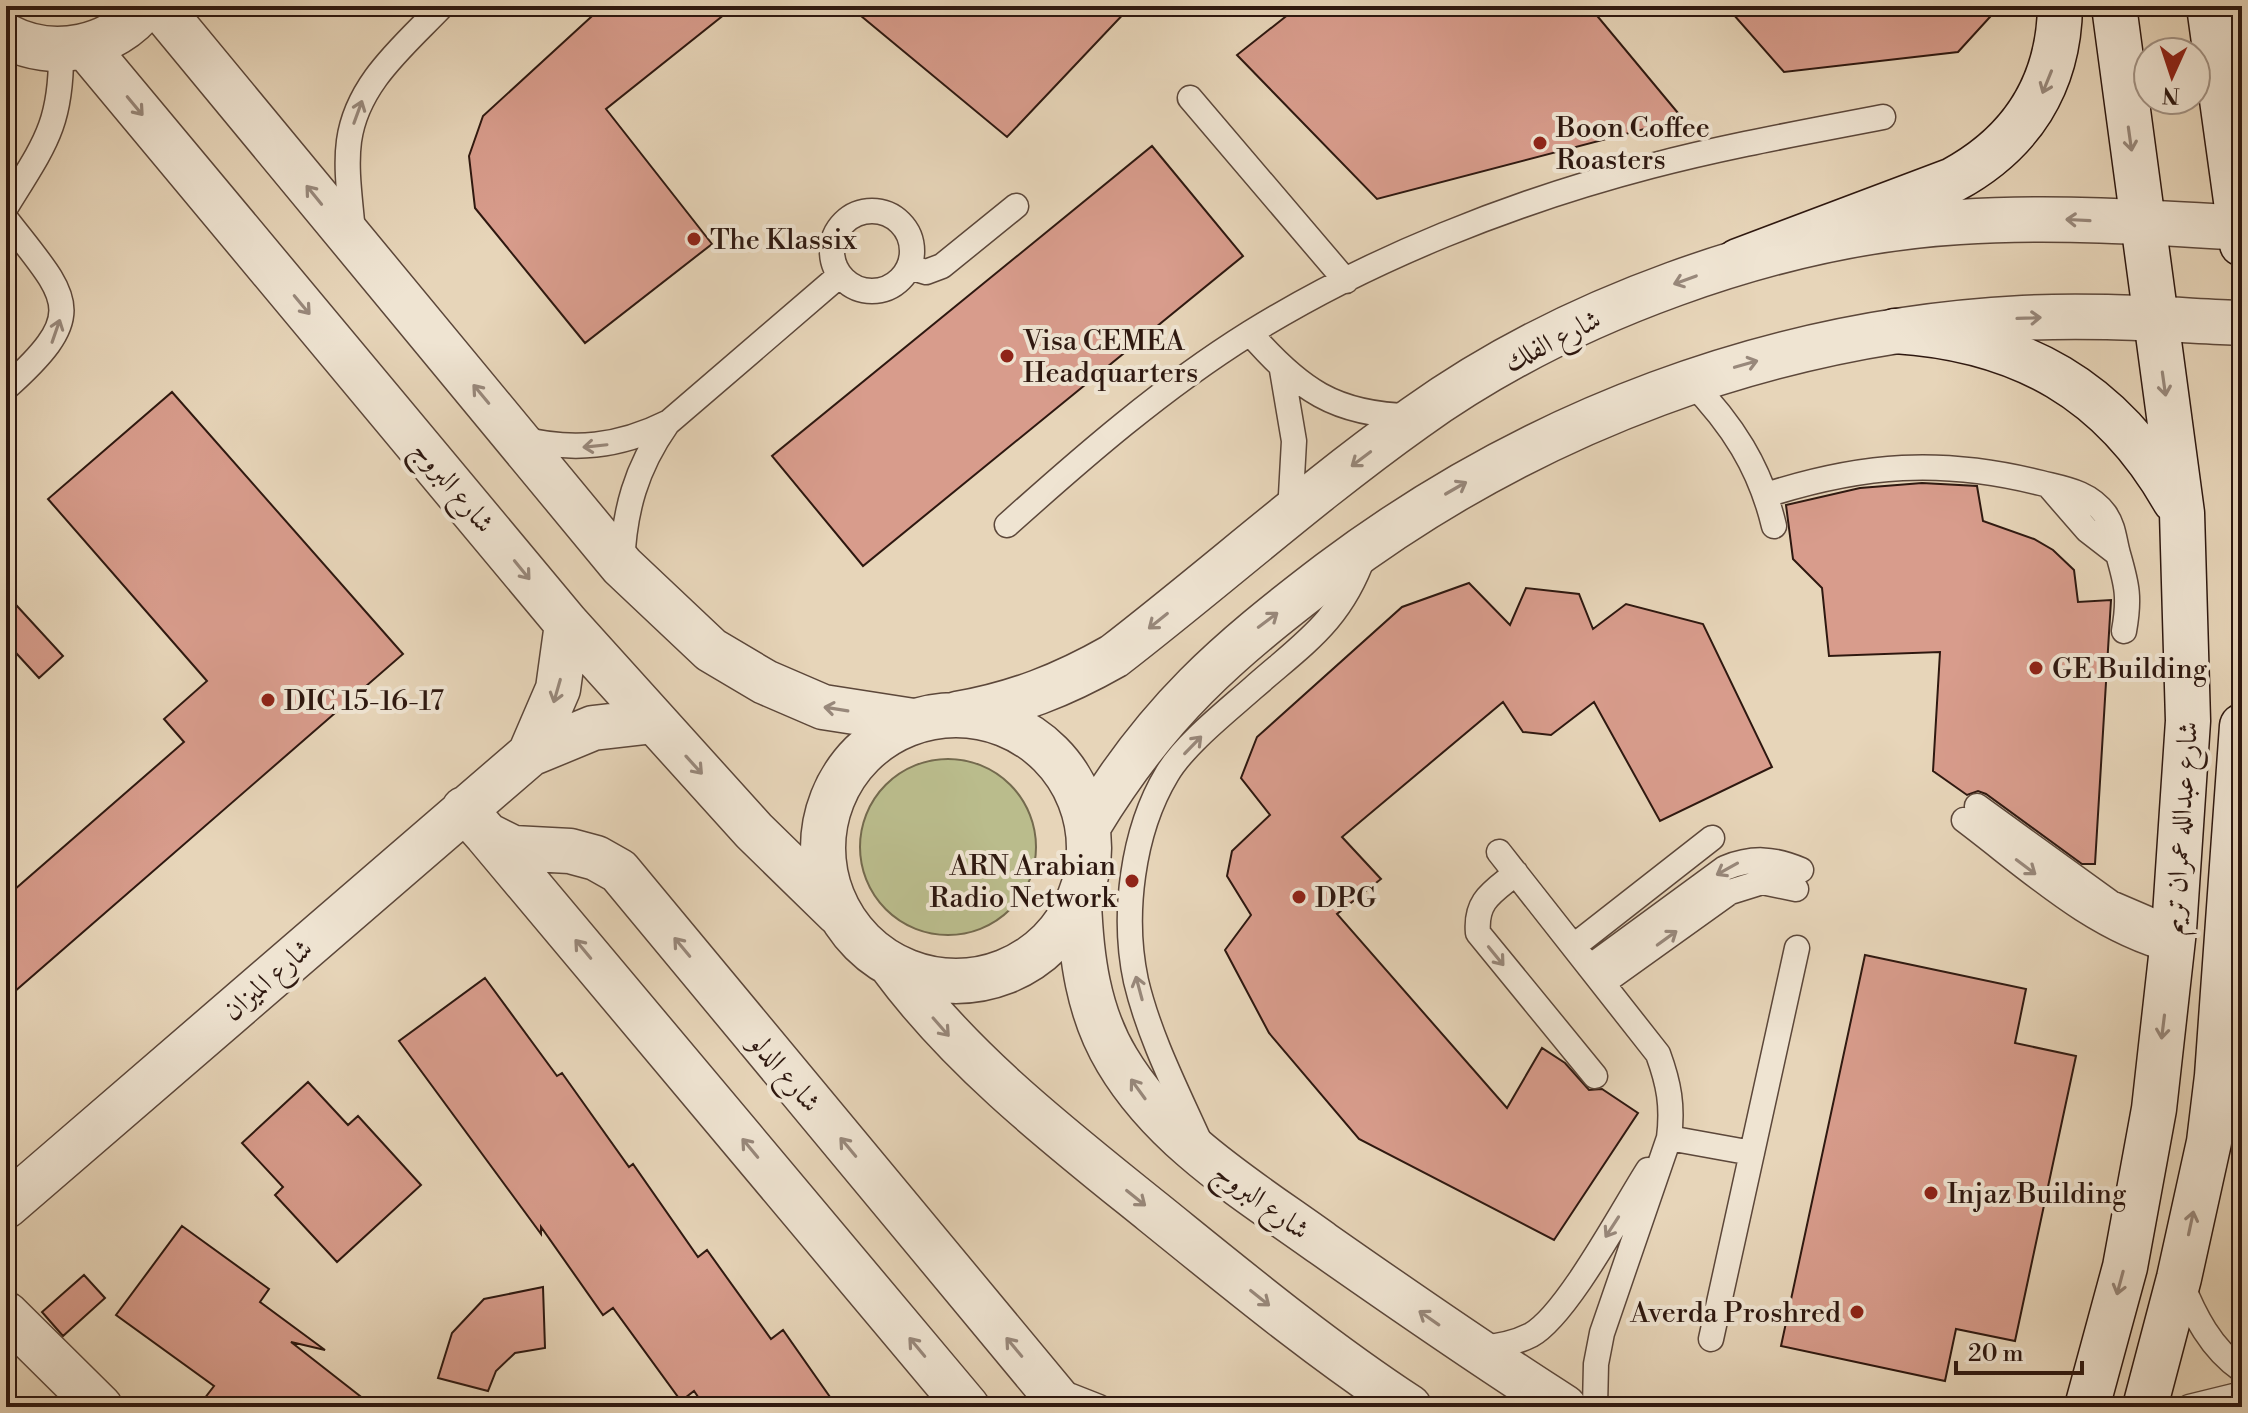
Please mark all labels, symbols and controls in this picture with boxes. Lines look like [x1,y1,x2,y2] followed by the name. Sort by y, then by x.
[2132,36,2212,116] north arrow
[2038,69,2053,94] one-way arrow
[2161,81,2180,108] text: N
[126,96,144,116] one-way arrow
[352,100,366,125] one-way arrow
[1555,111,1710,178] place label: Boon Coffee Roasters
[2122,125,2137,152] one-way arrow
[1531,134,1549,152] marker: Boon Coffee Roasters
[305,186,323,206] one-way arrow
[2065,212,2092,227] one-way arrow
[710,223,857,258] place label: The Klassix
[685,230,703,248] marker: The Klassix
[1673,274,1698,289] one-way arrow
[293,295,311,315] one-way arrow
[1498,302,1609,385] street label: شارع الفلك
[2015,310,2042,325] one-way arrow
[50,318,65,343] one-way arrow
[1022,324,1198,391] place label: Visa CEMEA Headquarters
[998,347,1016,365] marker: Visa CEMEA Headquarters
[1732,356,1758,371] one-way arrow
[2157,371,2172,396] one-way arrow
[472,384,490,405] one-way arrow
[399,433,502,545] street label: شارع البروج
[582,438,609,453] one-way arrow
[1351,450,1372,467] one-way arrow
[1444,480,1467,496] one-way arrow
[513,559,531,580] one-way arrow
[1256,612,1278,629] one-way arrow
[1148,613,1169,630] one-way arrow
[2052,652,2208,687] place label: GE Building
[2027,659,2045,677] marker: GE Building
[549,678,564,704] one-way arrow
[284,684,444,719] place label: DIC 15-16-17
[259,691,277,709] marker: DIC 15-16-17
[824,701,850,716] one-way arrow
[2157,720,2212,936] street label: شارع عبدالله عمران تريم
[1184,735,1203,755] one-way arrow
[684,755,703,775] one-way arrow
[930,849,1117,916] place label: ARN Arabian Radio Network
[2015,859,2037,875] one-way arrow
[1716,861,1739,877] one-way arrow
[1123,872,1141,890] marker: ARN Arabian Radio Network
[1315,881,1377,916] place label: DPG
[1290,888,1308,906] marker: DPG
[1655,930,1677,946] one-way arrow
[216,932,323,1032] street label: شارع الميزان
[673,937,691,958] one-way arrow
[574,939,592,960] one-way arrow
[1487,945,1505,966] one-way arrow
[1131,976,1145,1001] one-way arrow
[2156,1013,2171,1040] one-way arrow
[931,1017,949,1037] one-way arrow
[736,1024,828,1123] street label: شارع الدلو
[1130,1079,1146,1101] one-way arrow
[839,1137,857,1158] one-way arrow
[741,1138,759,1159] one-way arrow
[1202,1155,1316,1253] street label: شارع البروج
[1947,1177,2127,1212] place label: Injaz Building
[1922,1184,1940,1202] marker: Injaz Building
[1125,1190,1146,1207] one-way arrow
[2184,1211,2199,1236] one-way arrow
[1603,1215,1619,1238] one-way arrow
[2112,1270,2127,1296] one-way arrow
[1249,1290,1270,1307] one-way arrow
[1629,1296,1841,1331] place label: Averda Proshred
[1848,1303,1866,1321] marker: Averda Proshred
[1418,1310,1440,1326] one-way arrow
[1956,1325,2082,1375] scale bar
[1005,1337,1023,1358] one-way arrow
[908,1338,926,1358] one-way arrow
[1968,1339,2024,1369] text: 20 m

